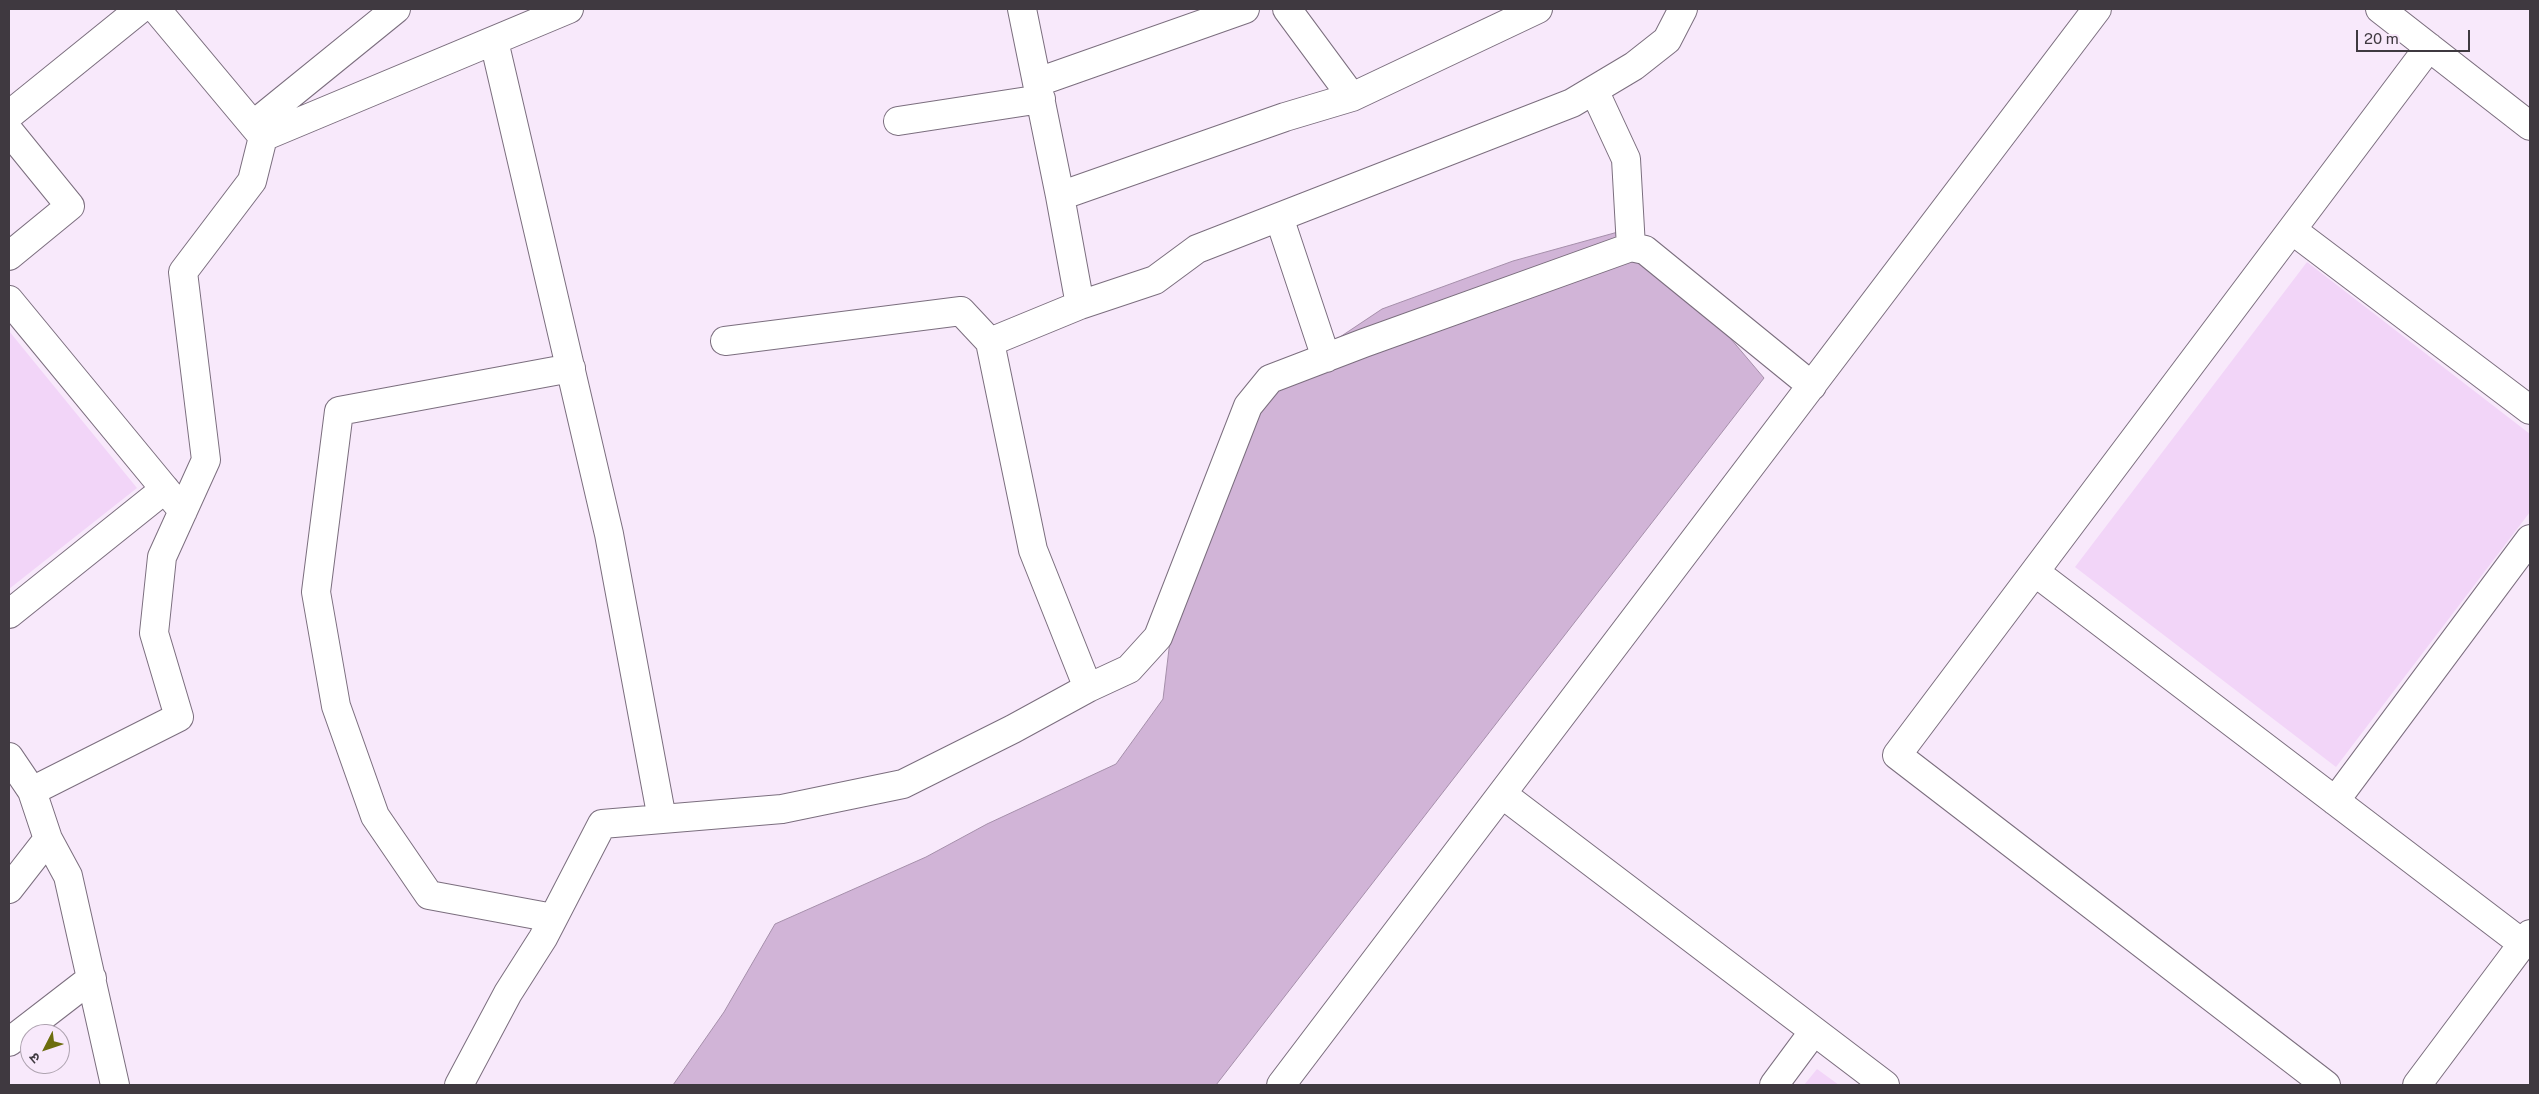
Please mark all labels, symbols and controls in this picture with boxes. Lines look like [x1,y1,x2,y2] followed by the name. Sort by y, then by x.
[2359,20,2473,52] scale bar
[2364,30,2399,47] text: 20 m
[20,1024,70,1074] north arrow
[26,1050,43,1067] text: उ

